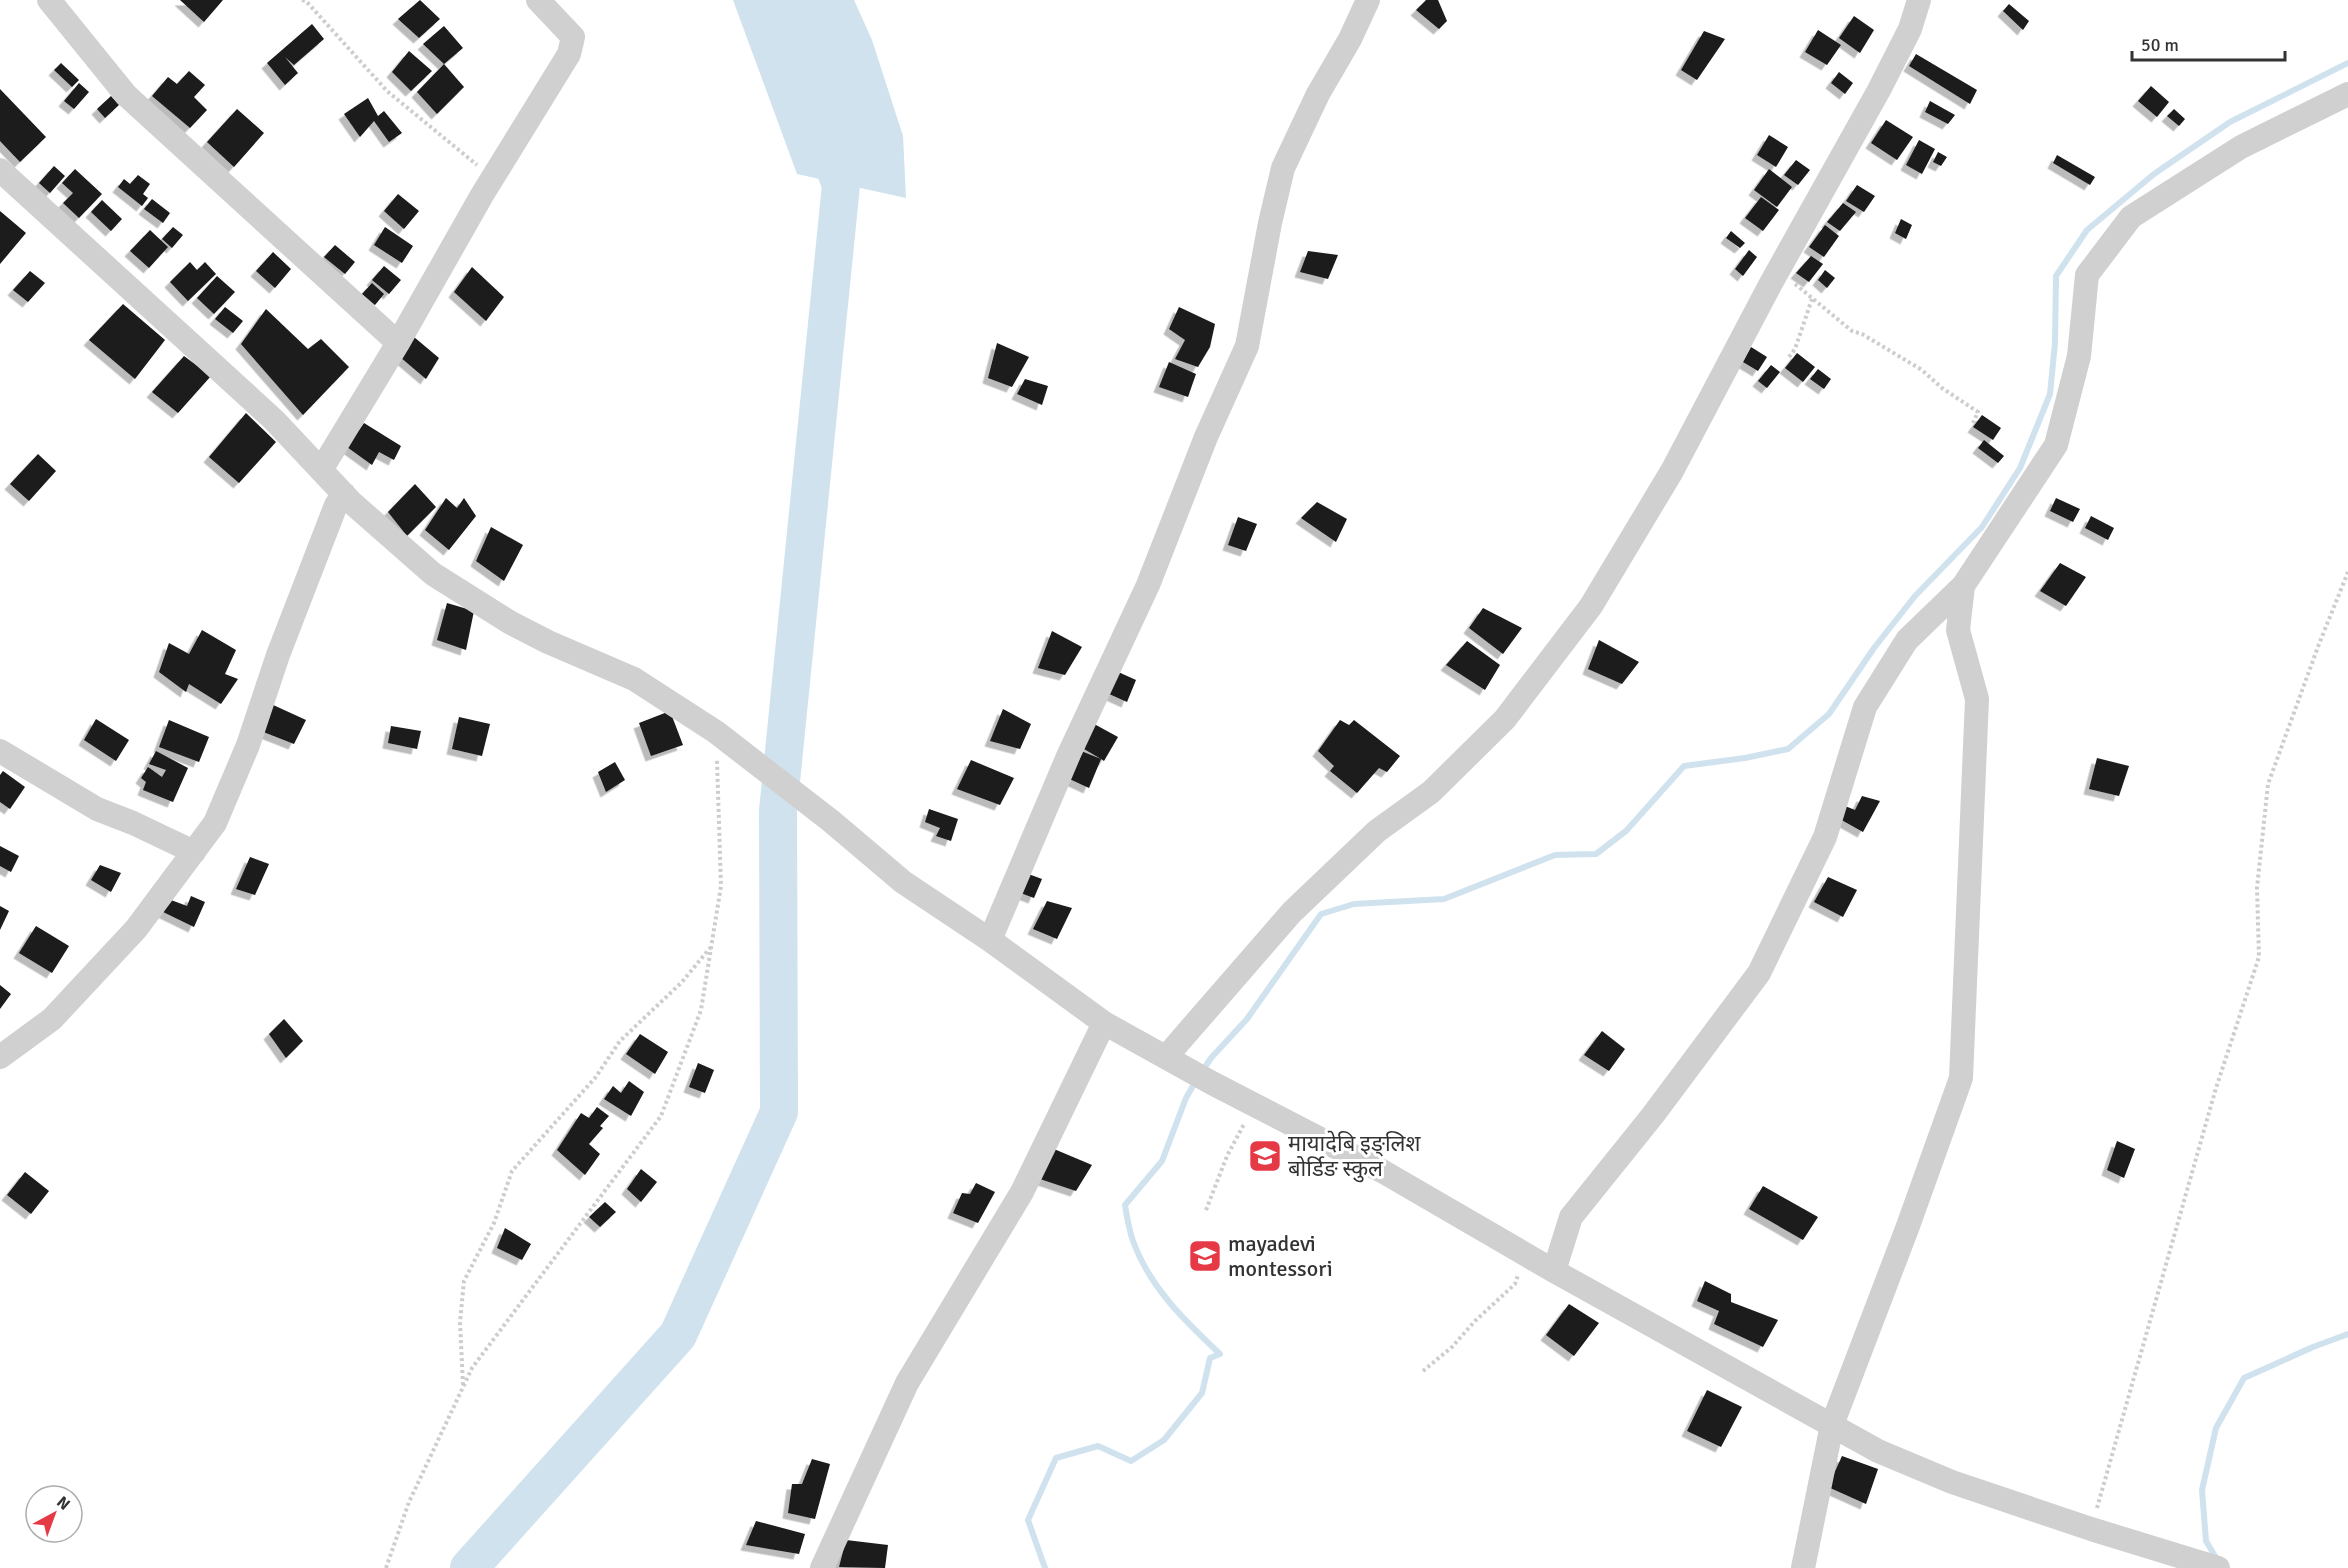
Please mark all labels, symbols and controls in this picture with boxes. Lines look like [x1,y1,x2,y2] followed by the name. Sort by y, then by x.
[2132,24,2285,62] scale bar
[2141,34,2179,56] text: 50 m
[1288,1130,1422,1183] place label: मायादेबि इङ्लिश बोर्डिङ स्कुल
[1247,1138,1283,1174] school or university icon: मायादेबि इङ्लिश बोर्डिङ स्कुल
[1228,1230,1333,1282] place label: mayadevi montessori
[1187,1238,1223,1274] school or university icon: mayadevi montessori
[24,1484,84,1544] north arrow
[52,1492,74,1515] text: N

